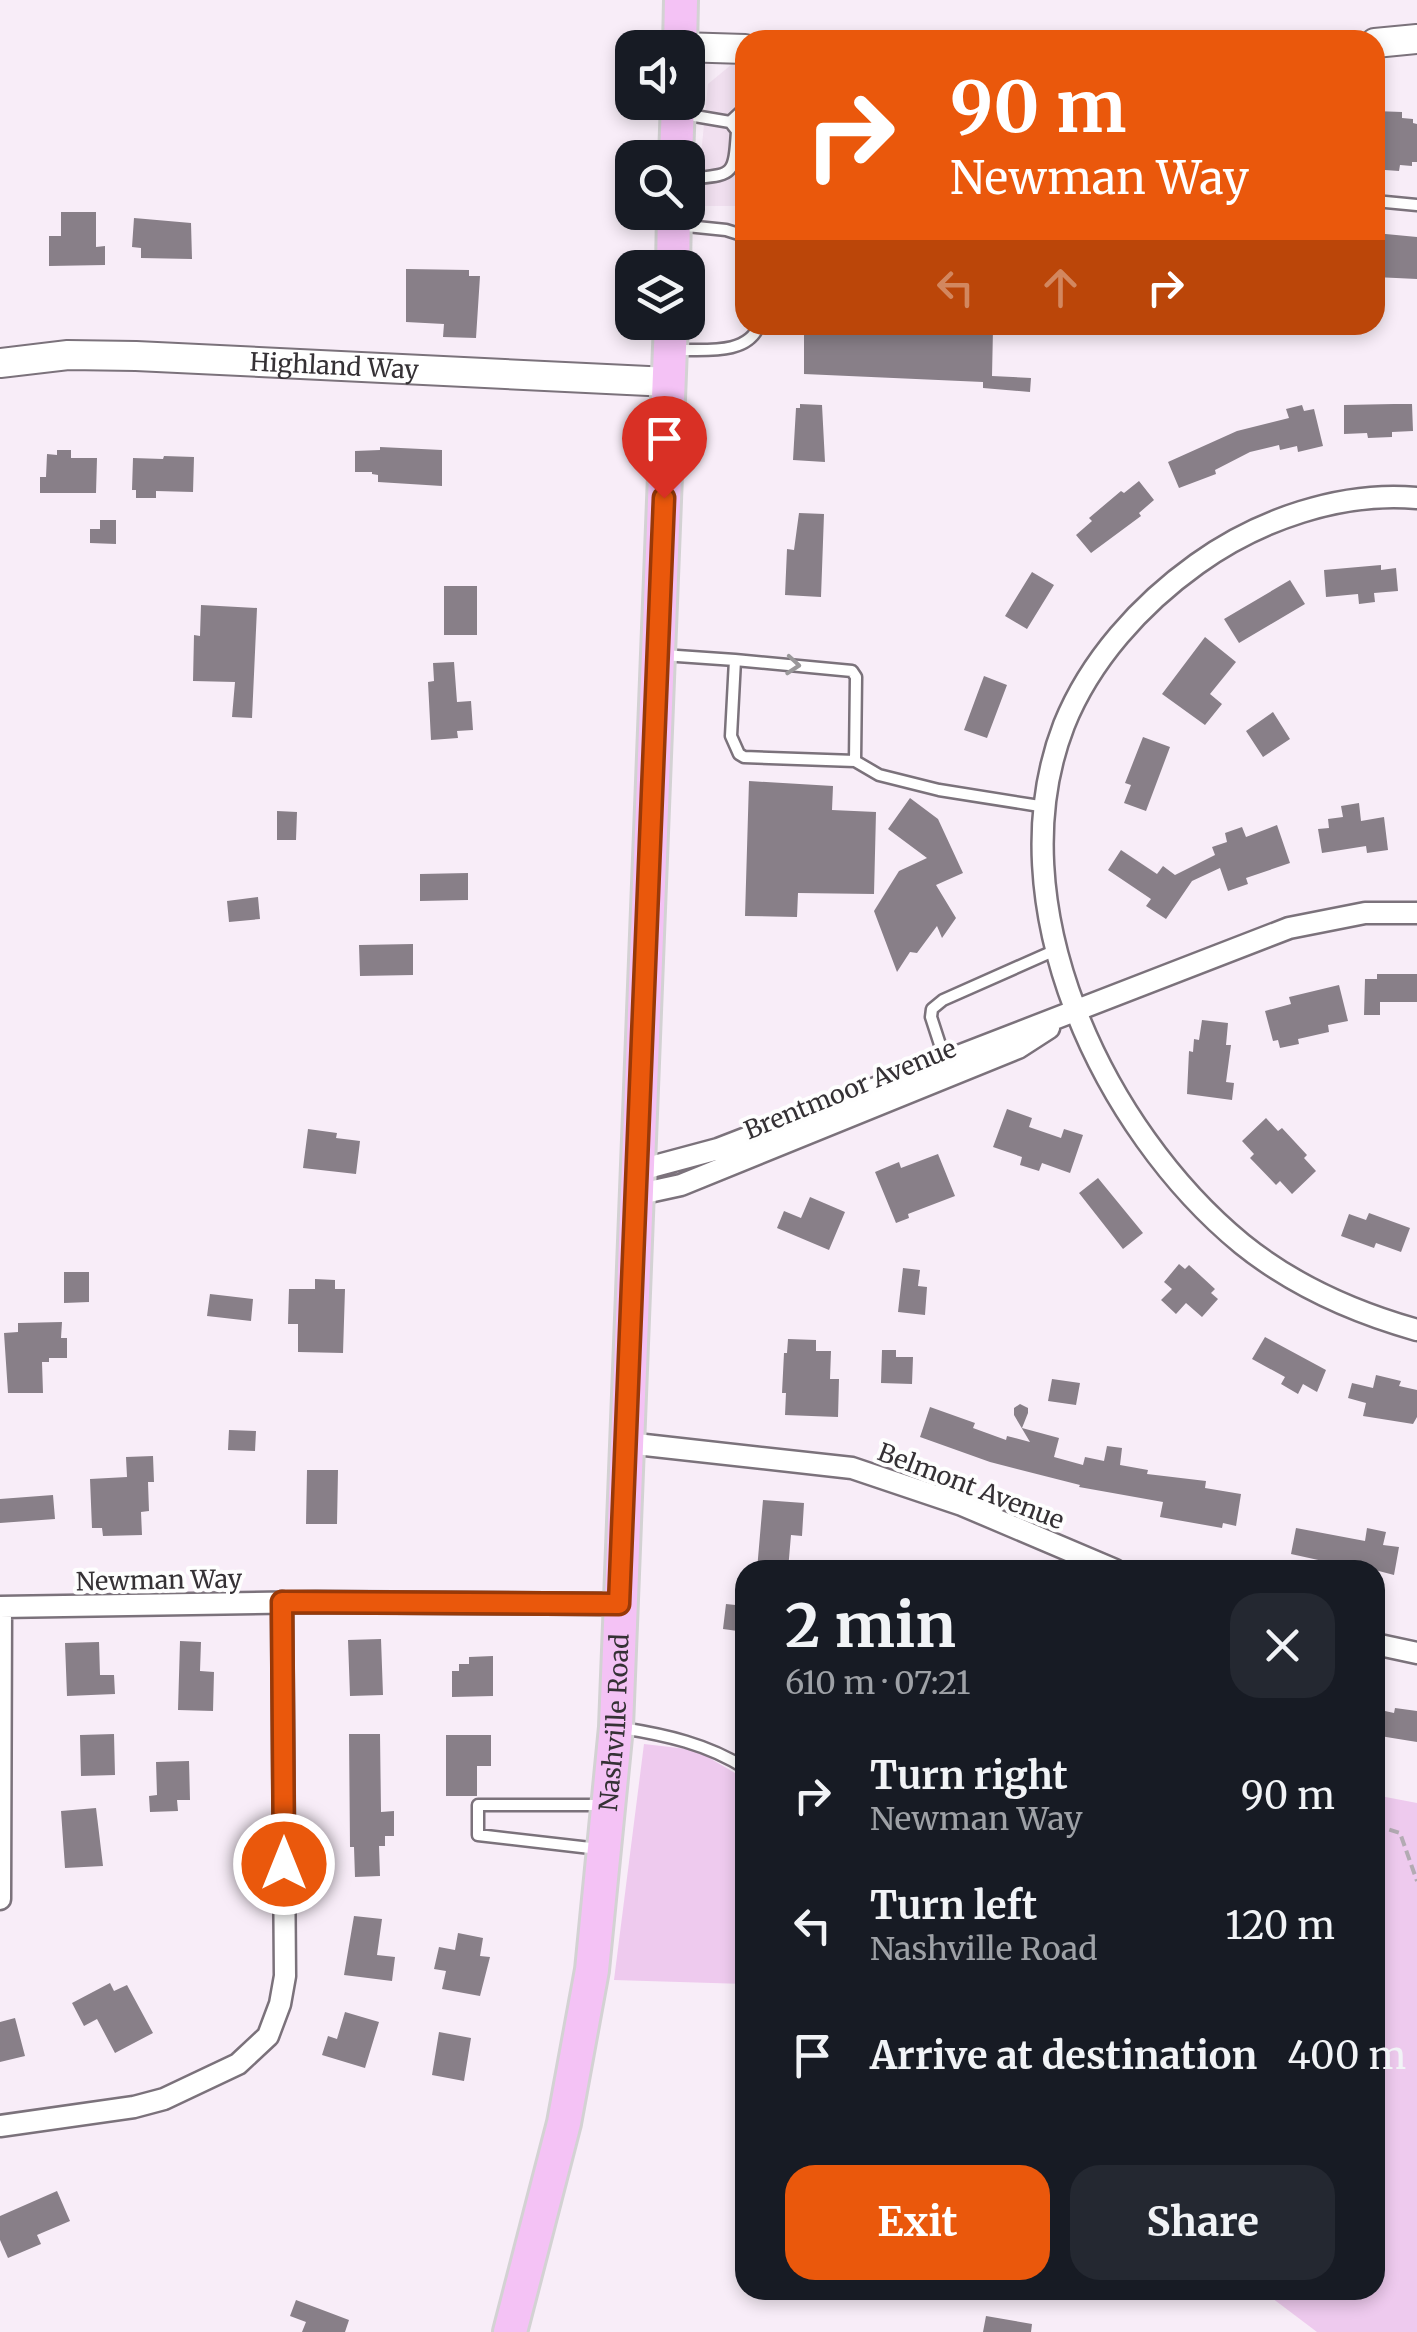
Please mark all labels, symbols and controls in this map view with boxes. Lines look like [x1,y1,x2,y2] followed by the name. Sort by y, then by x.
[615,30,705,340] map controls
[615,30,705,120] button: sound
[950,63,1127,151] text: 90 m
[785,70,915,200] icon: right
[615,140,705,230] button: search
[950,150,1249,206] text: Newman Way
[615,250,705,340] button: layers
[928,260,983,315] icon: left
[1033,260,1088,315] icon: ahead
[1138,260,1193,315] icon: right
[249,346,420,386] street label: Highland Way
[622,396,707,499] pin
[637,411,692,466] icon: arrive
[786,654,802,676] one-way arrow
[739,1032,961,1146] street label: Brentmoor Avenue
[873,1436,1069,1536] street label: Belmont Avenue
[76,1563,243,1597] street label: Newman Way
[785,1588,956,1663] text: 2 min
[1230,1593,1335,1698] button: close
[592,1633,636,1813] street label: Nashville Road
[785,1663,970,1703] text: 610 m · 07:21
[870,1752,1068,1799] text: Turn right
[785,1768,840,1823] icon: right
[1241,1772,1335,1819] text: 90 m
[870,1799,1083,1839] text: Newman Way
[232,1812,336,1916] position arrow
[870,1882,1037,1929] text: Turn left
[785,1898,840,1953] icon: left
[1225,1902,1335,1949] text: 120 m
[870,1929,1098,1969] text: Nashville Road
[785,2028,840,2083] icon: arrive
[870,2032,1257,2079] text: Arrive at destination
[1287,2032,1406,2079] text: 400 m
[785,2165,1050,2280] button: Exit
[1070,2165,1335,2280] button: Share

